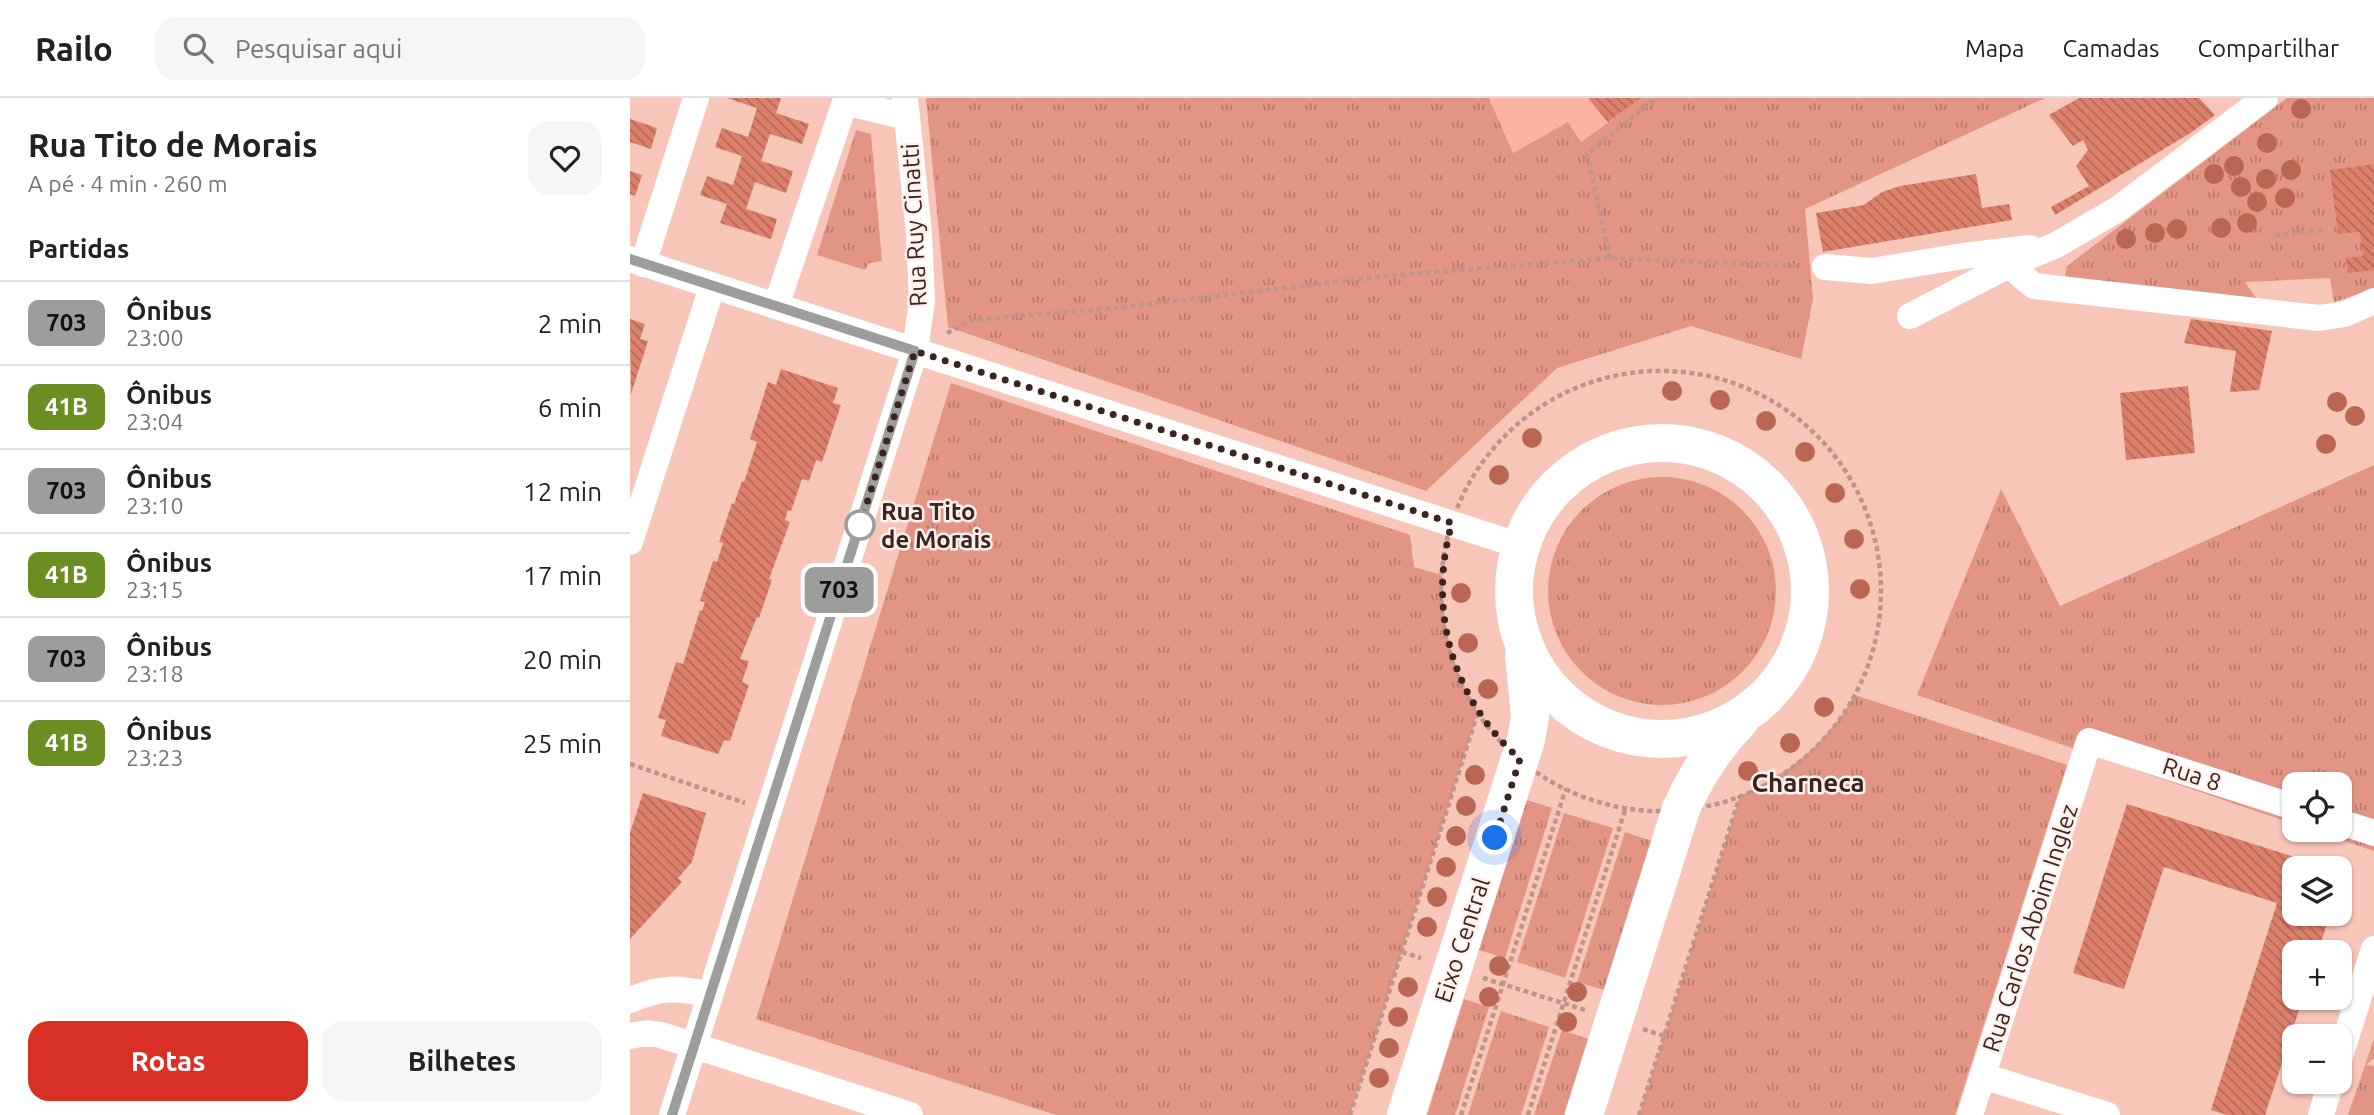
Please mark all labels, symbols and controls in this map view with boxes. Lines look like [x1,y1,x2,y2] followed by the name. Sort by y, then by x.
[155,17,645,80] search box
[179,29,217,67] icon: search
[35,30,113,67] text: Railo
[235,34,402,63] text: Pesquisar aqui
[1965,35,2024,62] text: Mapa
[2062,35,2159,62] text: Camadas
[2197,35,2339,62] text: Compartilhar
[528,121,602,195] button: heart
[28,126,318,163] text: Rua Tito de Morais
[896,143,932,307] street label: Rua Ruy Cinatti
[28,171,228,196] text: A pé · 4 min · 260 m
[28,234,129,263] text: Partidas
[126,296,212,325] text: Ônibus
[46,309,87,336] text: 703
[538,309,602,338] text: 2 min
[126,325,184,350] text: 23:00
[126,380,212,409] text: Ônibus
[45,393,88,420] text: 41B
[538,393,602,422] text: 6 min
[126,409,184,434] text: 23:04
[126,464,212,493] text: Ônibus
[46,477,87,504] text: 703
[523,477,602,506] text: 12 min
[126,493,184,518] text: 23:10
[881,498,991,553] place label: Rua Tito de Morais
[845,510,875,540] marker: Rua Tito de Morais
[126,548,212,577] text: Ônibus
[45,561,88,588] text: 41B
[523,561,602,590] text: 17 min
[799,567,879,613] line badge: 703
[819,576,859,603] text: 703
[126,577,184,602] text: 23:15
[126,632,212,661] text: Ônibus
[46,645,87,672] text: 703
[523,645,602,674] text: 20 min
[126,661,184,686] text: 23:18
[126,716,212,745] text: Ônibus
[45,729,88,756] text: 41B
[523,729,602,758] text: 25 min
[126,745,184,770] text: 23:23
[2159,752,2225,796] street label: Rua 8
[1751,768,1865,797] district label: Charneca
[2282,772,2352,1094] map controls
[2282,772,2352,842] button: locate
[1977,801,2083,1055] street label: Rua Carlos Aboim Inglez
[1477,820,1512,855] your location
[2282,856,2352,926] button: layers
[1429,874,1495,1006] street label: Eixo Central
[2282,940,2352,1010] button: +
[28,1021,308,1101] button: Rotas
[322,1021,602,1101] button: Bilhetes
[2282,1024,2352,1094] button: −

